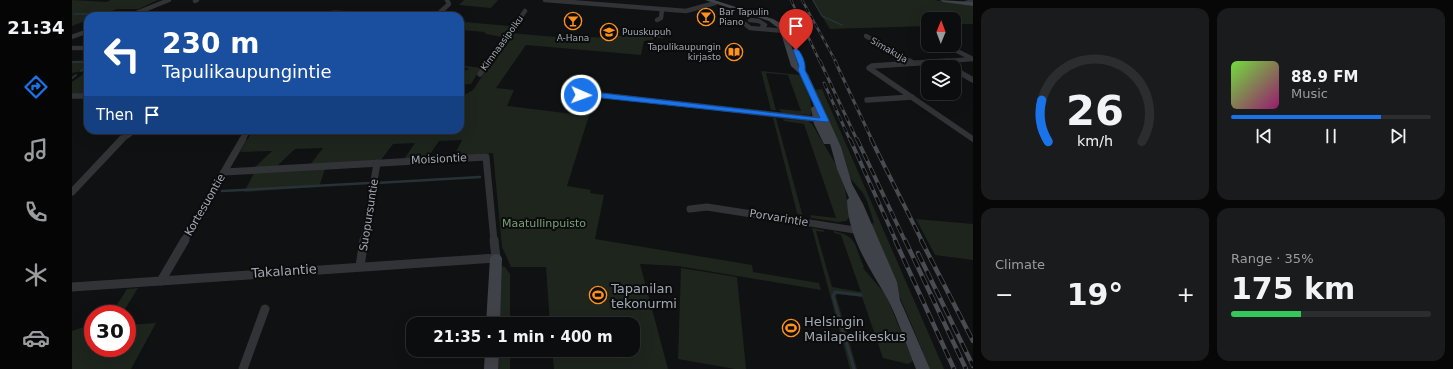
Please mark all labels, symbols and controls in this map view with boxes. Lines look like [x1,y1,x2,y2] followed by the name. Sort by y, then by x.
[696,7,716,27] bar icon: Bar Tapulin Piano
[719,7,769,27] place label: Bar Tapulin Piano
[779,9,813,50] pin
[563,11,583,31] bar icon: A-Hana
[921,12,961,52] north arrow
[921,12,961,100] map controls
[479,14,525,72] street label: Kimnaasipolku
[785,15,807,37] icon: arrive
[7,17,65,38] text: 21:34
[599,22,619,42] school or university icon: Puuskupuh
[162,27,259,60] text: 230 m
[622,27,671,37] place label: Puuskupuh
[96,28,148,80] icon: left
[557,33,589,43] place label: A-Hana
[869,35,909,65] street label: Simakuja
[647,42,721,62] place label: Tapulikaupungin kirjasto
[724,42,744,62] library icon: Tapulikaupungin kirjasto
[921,60,961,100] button: layers
[162,61,332,82] text: Tapulikaupungintie
[1291,68,1358,86] text: 88.9 FM
[22,73,50,101] icon: directions
[560,74,602,116] position arrow
[1066,86,1124,135] text: 26
[1291,86,1328,101] text: Music
[141,104,163,126] icon: arrive
[96,106,133,124] text: Then
[1253,125,1275,147] icon: previous
[1320,125,1342,147] icon: pause
[1387,125,1409,147] icon: next
[1077,132,1113,148] text: km/h
[22,136,50,164] icon: music
[411,151,467,167] street label: Moisiontie
[182,171,228,238] street label: Kortesuontie
[357,178,381,252] street label: Suopursuntie
[22,198,50,226] icon: phone
[749,207,810,229] street label: Porvarintie
[502,217,586,230] park label: Maatullinpuisto
[1231,251,1314,266] text: Range · 35%
[995,257,1045,272] text: Climate
[22,261,50,289] icon: climate
[250,261,317,281] street label: Takalantie
[1231,271,1355,306] text: 175 km
[1067,277,1123,312] text: 19°
[610,281,677,311] place label: Tapanilan tekonurmi
[995,282,1013,307] text: −
[1177,282,1195,307] text: +
[588,285,608,305] sports icon: Tapanilan tekonurmi
[84,305,136,357] speed limit sign: 30
[804,314,906,344] place label: Helsingin Mailapelikeskus
[781,318,801,338] sports icon: Helsingin Mailapelikeskus
[22,324,50,352] icon: car
[433,328,613,346] text: 21:35 · 1 min · 400 m

